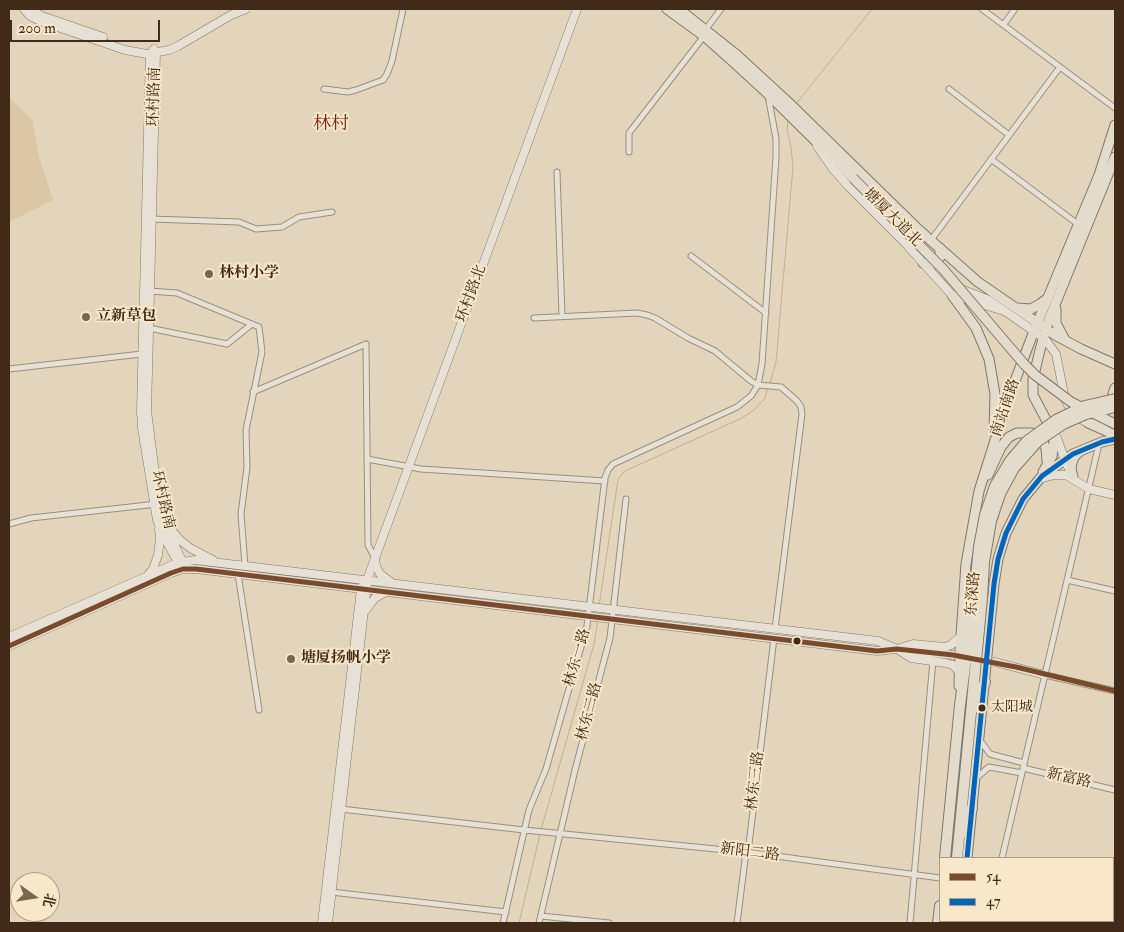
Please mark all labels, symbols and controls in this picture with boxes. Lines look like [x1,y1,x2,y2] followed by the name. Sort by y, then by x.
[12,10,162,42] scale bar
[18,19,56,38] text: 200 m
[145,67,165,127] street label: 环村路南
[313,114,349,136] district label: 林村
[859,185,925,251] street label: 塘厦大道北
[453,263,491,325] street label: 环村路北
[219,265,279,283] place label: 林村小学
[203,268,215,280] marker: 林村小学
[96,308,156,326] place label: 立新草包
[80,311,92,323] marker: 立新草包
[988,377,1024,439] street label: 南站南路
[146,469,178,531] street label: 环村路南
[963,571,985,617] street label: 东深路
[561,627,595,689] street label: 林东一路
[792,636,802,646] unlabelled marker
[301,650,391,668] place label: 塘厦扬帆小学
[285,653,297,665] marker: 塘厦扬帆小学
[574,681,606,743] street label: 林东二路
[991,700,1033,716] place label: 太阳城
[977,703,987,713] marker: 太阳城
[743,750,769,812] street label: 林东三路
[1045,765,1093,793] street label: 新富路
[719,840,781,866] street label: 新阳二路
[939,857,1114,922] legend
[986,867,1000,886] text: 54
[10,872,60,922] north arrow
[39,892,59,909] text: 北
[986,892,1001,911] text: 47

